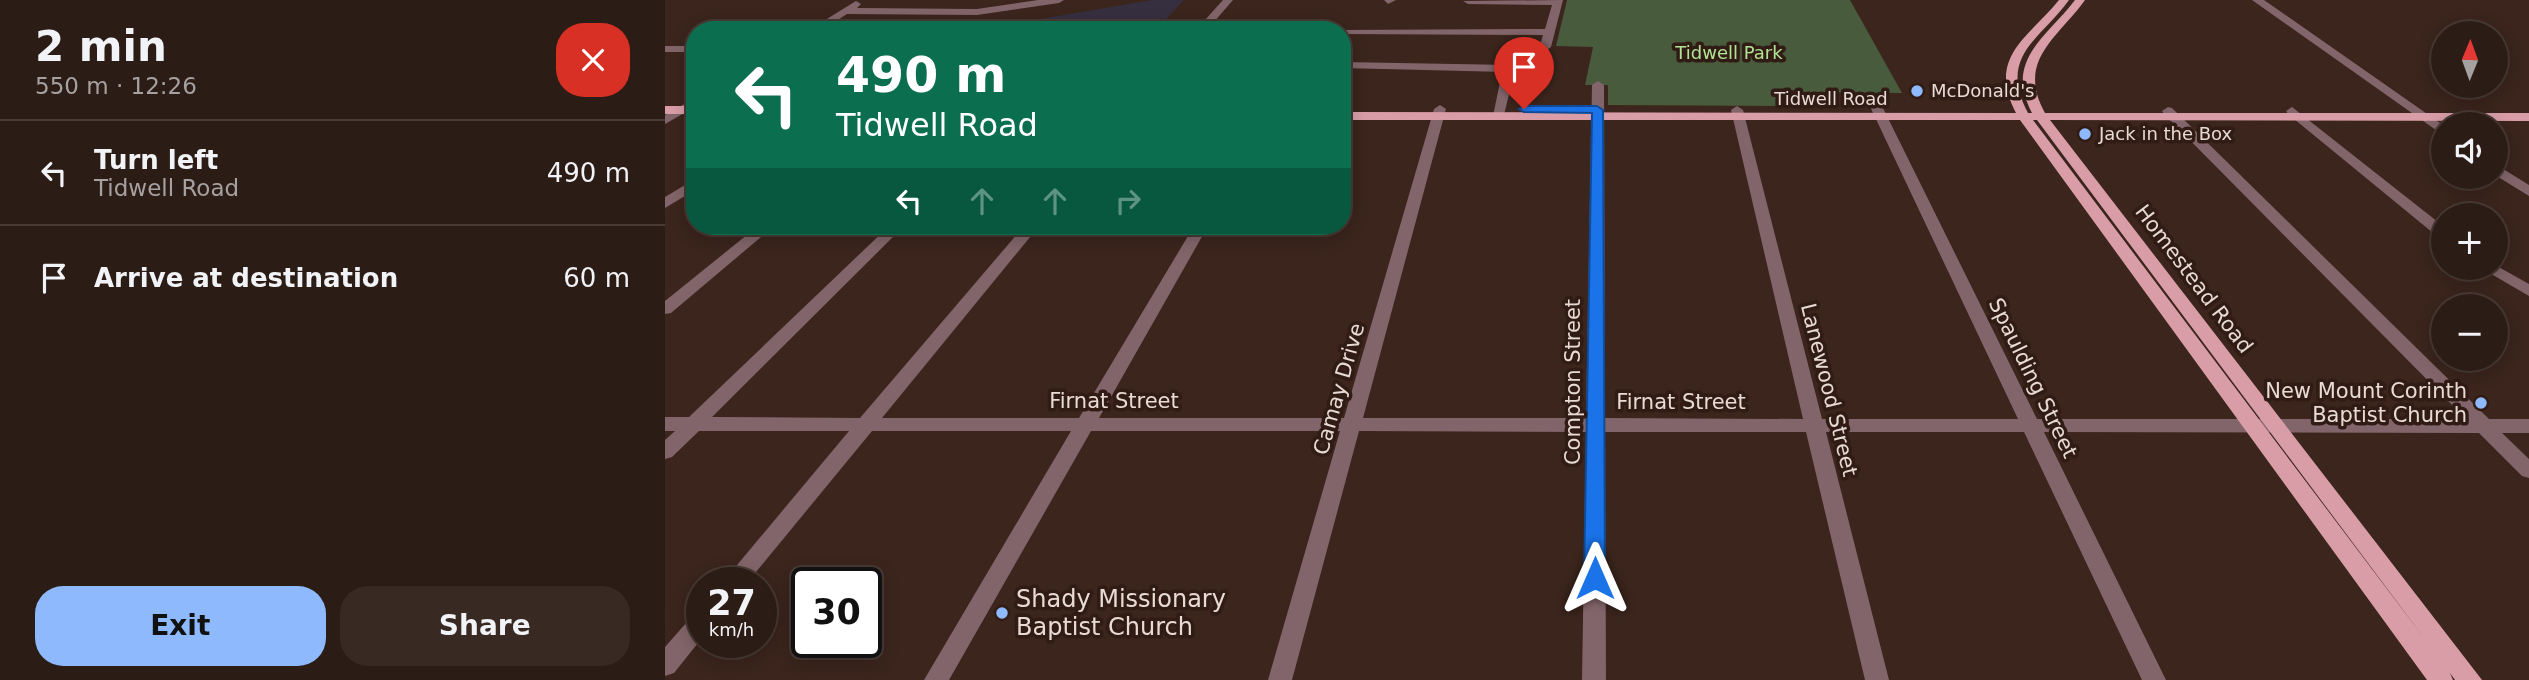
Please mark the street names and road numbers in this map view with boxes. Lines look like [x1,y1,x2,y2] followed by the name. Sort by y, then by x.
[1773,88,1888,109] street label: Tidwell Road
[2130,200,2258,358] street label: Homestead Road
[1984,294,2082,462] street label: Spaulding Street
[1561,299,1585,465] street label: Compton Street
[1796,301,1862,479] street label: Lanewood Street
[1309,320,1369,458] street label: Camay Drive
[1049,389,1179,413] street label: Firnat Street
[1616,390,1746,414] street label: Firnat Street

